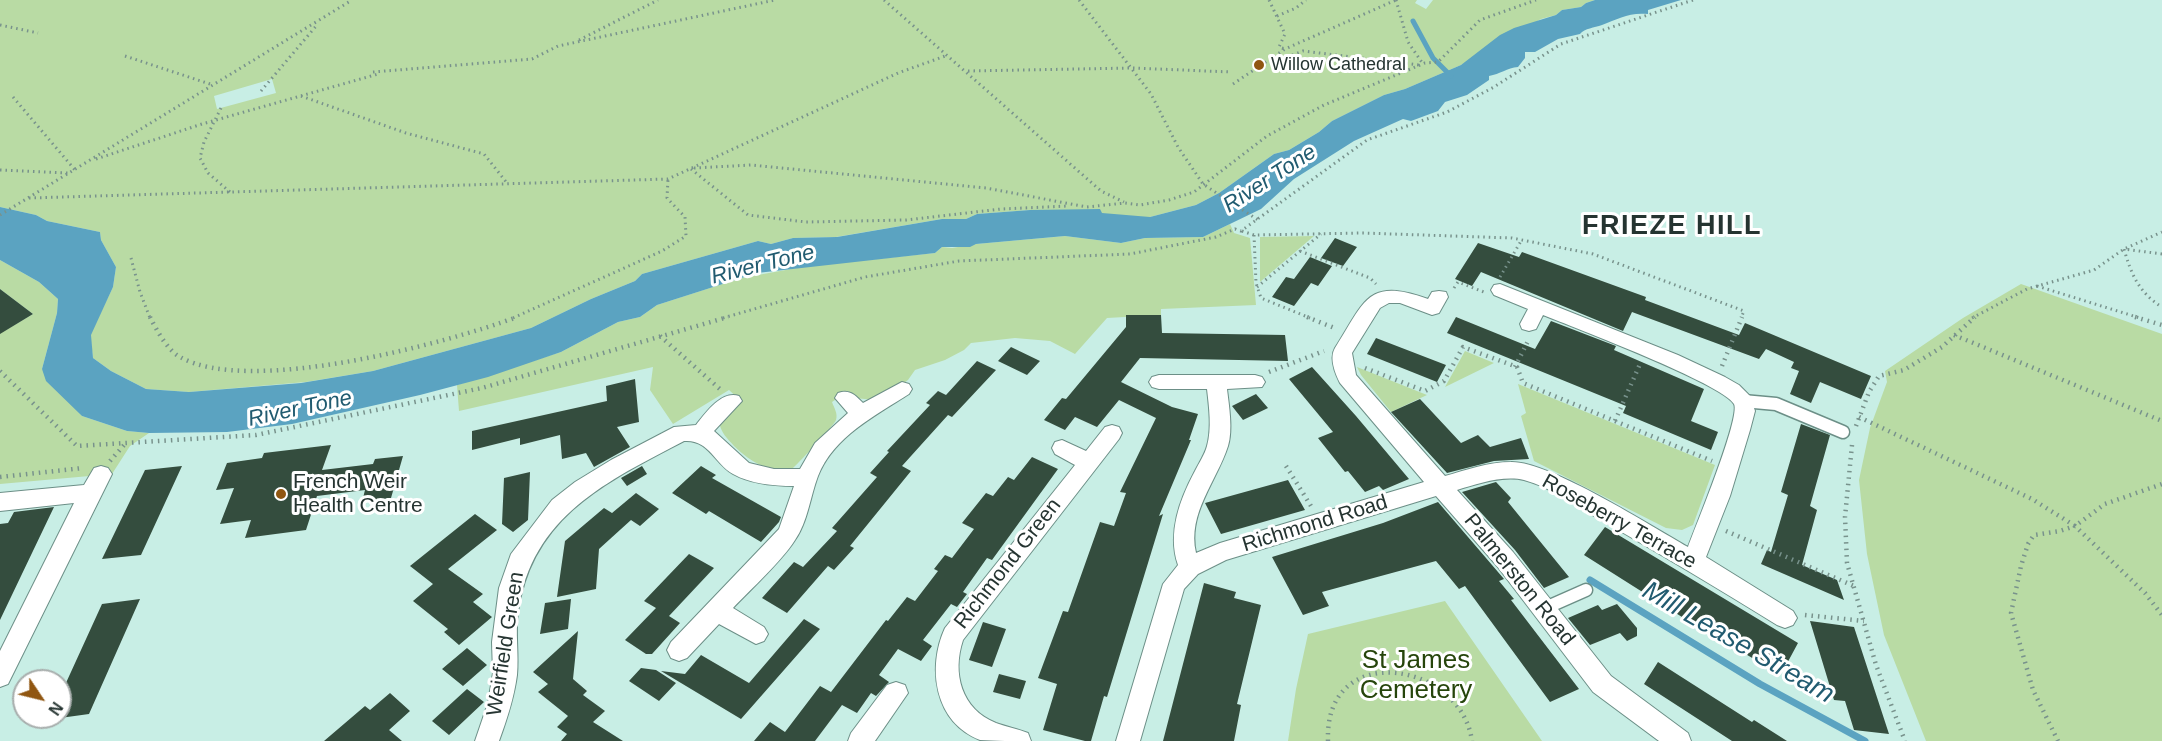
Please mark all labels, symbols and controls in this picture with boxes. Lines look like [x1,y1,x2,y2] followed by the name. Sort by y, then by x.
[1271,54,1406,76] place label: Willow Cathedral
[1252,58,1266,72] marker: Willow Cathedral
[1219,139,1321,219] water label: River Tone
[1582,211,1762,243] district label: FRIEZE HILL
[709,239,817,291] water label: River Tone
[246,385,354,433] water label: River Tone
[293,469,423,519] place label: French Weir Health Centre
[1537,469,1701,575] street label: Roseberry Terrace
[274,487,288,501] marker: French Weir Health Centre
[1239,490,1391,558] street label: Richmond Road
[949,494,1067,634] street label: Richmond Green
[1458,509,1580,651] street label: Palmerston Road
[482,570,530,718] street label: Weirfield Green
[1636,575,1840,711] water label: Mill Lease Stream
[1360,645,1472,706] park label: St James Cemetery
[12,669,72,729] north arrow
[45,699,66,718] text: N

